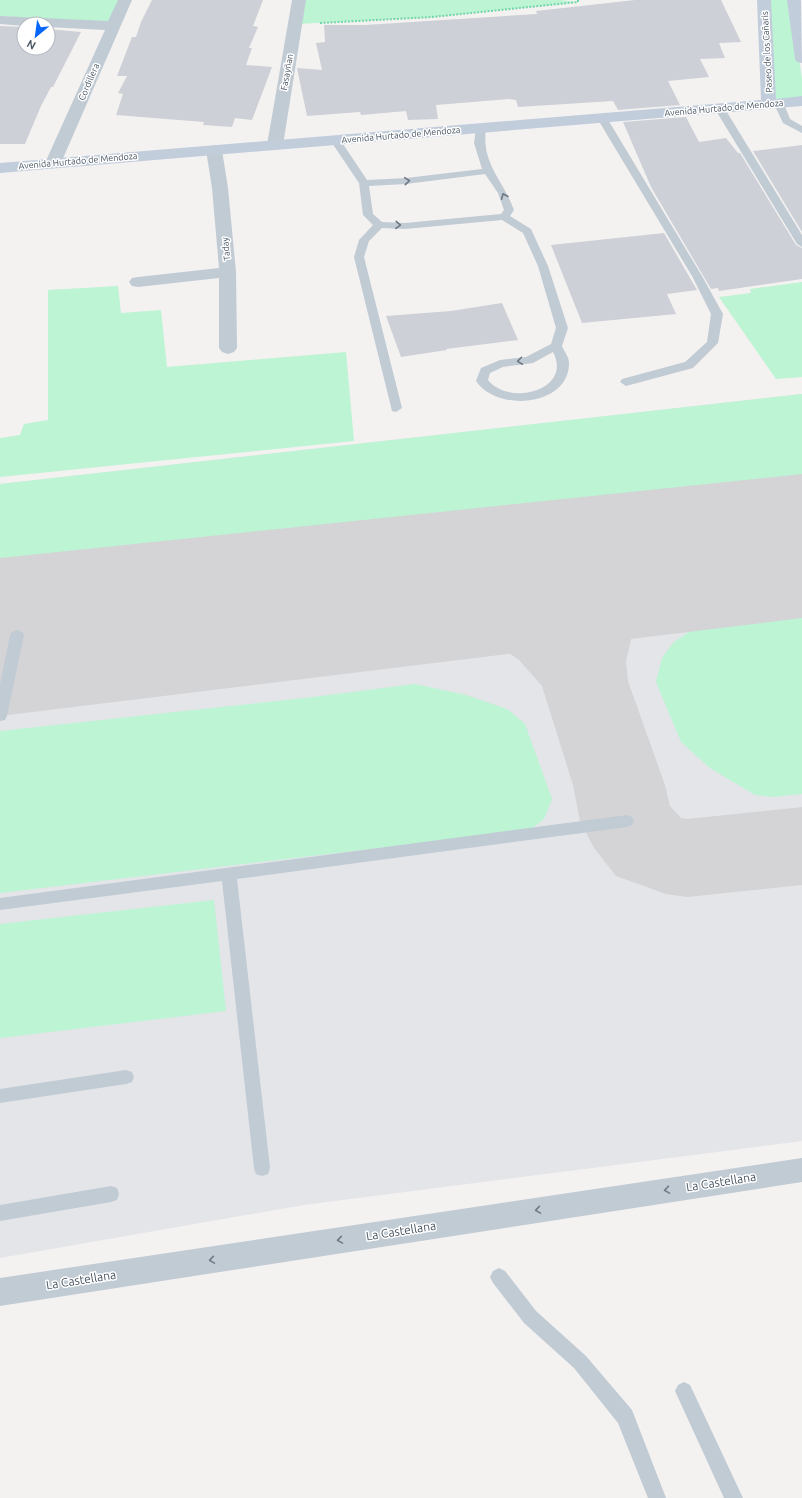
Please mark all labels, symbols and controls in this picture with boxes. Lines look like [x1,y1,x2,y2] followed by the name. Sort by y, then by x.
[760,11,774,93] street label: Paseo de los Cañaris
[16,16,56,56] north arrow
[25,38,38,52] text: N
[279,53,295,91] street label: Fasayñan
[77,62,101,102] street label: Cordillera
[664,98,784,118] street label: Avenida Hurtado de Mendoza
[341,125,461,145] street label: Avenida Hurtado de Mendoza
[18,151,138,171] street label: Avenida Hurtado de Mendoza
[404,176,410,185] one-way arrow
[500,192,508,199] one-way arrow
[395,221,401,230] one-way arrow
[220,236,232,261] street label: Taday
[517,357,523,366] one-way arrow
[685,1170,757,1193] street label: La Castellana
[663,1185,670,1194] one-way arrow
[535,1205,541,1214] one-way arrow
[365,1219,437,1242] street label: La Castellana
[337,1235,343,1244] one-way arrow
[209,1255,215,1264] one-way arrow
[45,1268,117,1291] street label: La Castellana

